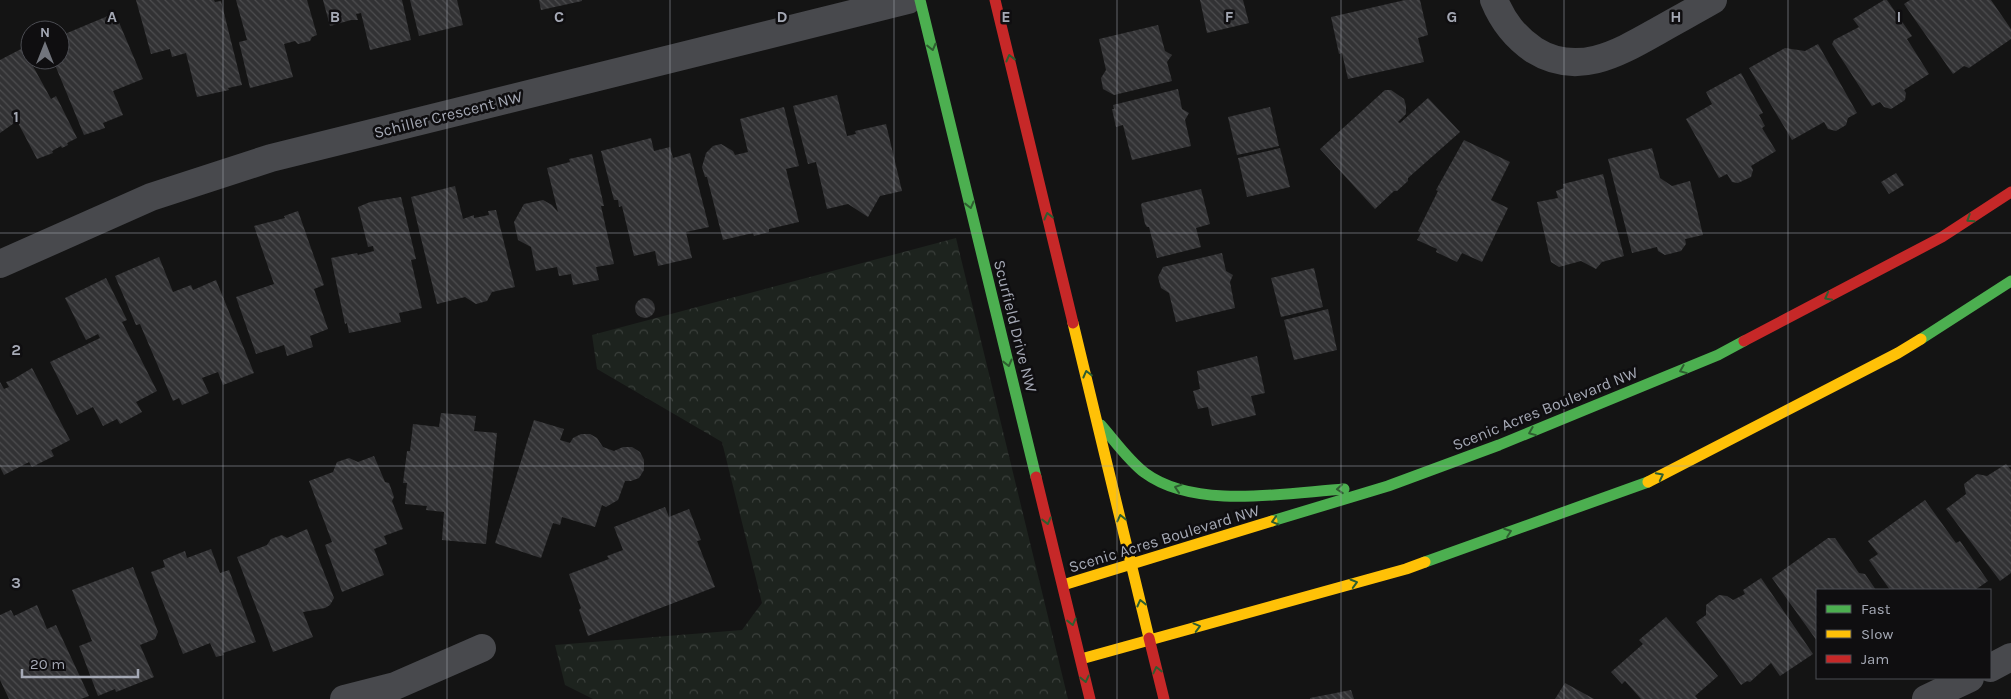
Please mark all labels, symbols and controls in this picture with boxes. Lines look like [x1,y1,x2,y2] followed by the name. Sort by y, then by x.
[107,7,117,26] text: A
[330,7,340,26] text: B
[554,7,564,26] text: C
[777,7,788,26] text: D
[1001,7,1011,26] text: E
[1225,7,1234,26] text: F
[1447,7,1457,26] text: G
[1670,7,1682,26] text: H
[1897,7,1901,26] text: I
[20,20,70,70] north arrow
[40,24,50,41] text: N
[926,43,937,52] one-way arrow
[1005,55,1015,63] one-way arrow
[372,87,525,142] street label: Schiller Crescent NW
[13,107,19,126] text: 1
[964,201,975,210] one-way arrow
[1043,212,1054,221] one-way arrow
[1966,213,1976,222] one-way arrow
[990,258,1041,395] street label: Scurfield Drive NW
[1824,291,1833,301] one-way arrow
[11,340,21,359] text: 2
[1002,359,1013,368] one-way arrow
[1450,362,1641,454] street label: Scenic Acres Boulevard NW
[1679,363,1688,374] one-way arrow
[1082,371,1092,379] one-way arrow
[1529,426,1537,436] one-way arrow
[1655,472,1664,482] one-way arrow
[1335,483,1343,494] one-way arrow
[1174,484,1183,494] one-way arrow
[1066,500,1263,577] street label: Scenic Acres Boulevard NW
[1116,513,1127,522] one-way arrow
[1271,516,1279,526] one-way arrow
[1041,517,1052,526] one-way arrow
[1503,528,1512,538] one-way arrow
[11,573,21,592] text: 3
[1349,579,1357,589] one-way arrow
[1816,589,1991,679] legend
[1136,598,1147,607] one-way arrow
[1861,600,1891,618] text: Fast
[1066,618,1077,627] one-way arrow
[1193,623,1201,633] one-way arrow
[1861,625,1893,643] text: Slow
[22,646,139,678] scale bar
[1861,650,1889,668] text: Jam
[30,655,65,673] text: 20 m
[1152,665,1163,674] one-way arrow
[1079,675,1090,684] one-way arrow

